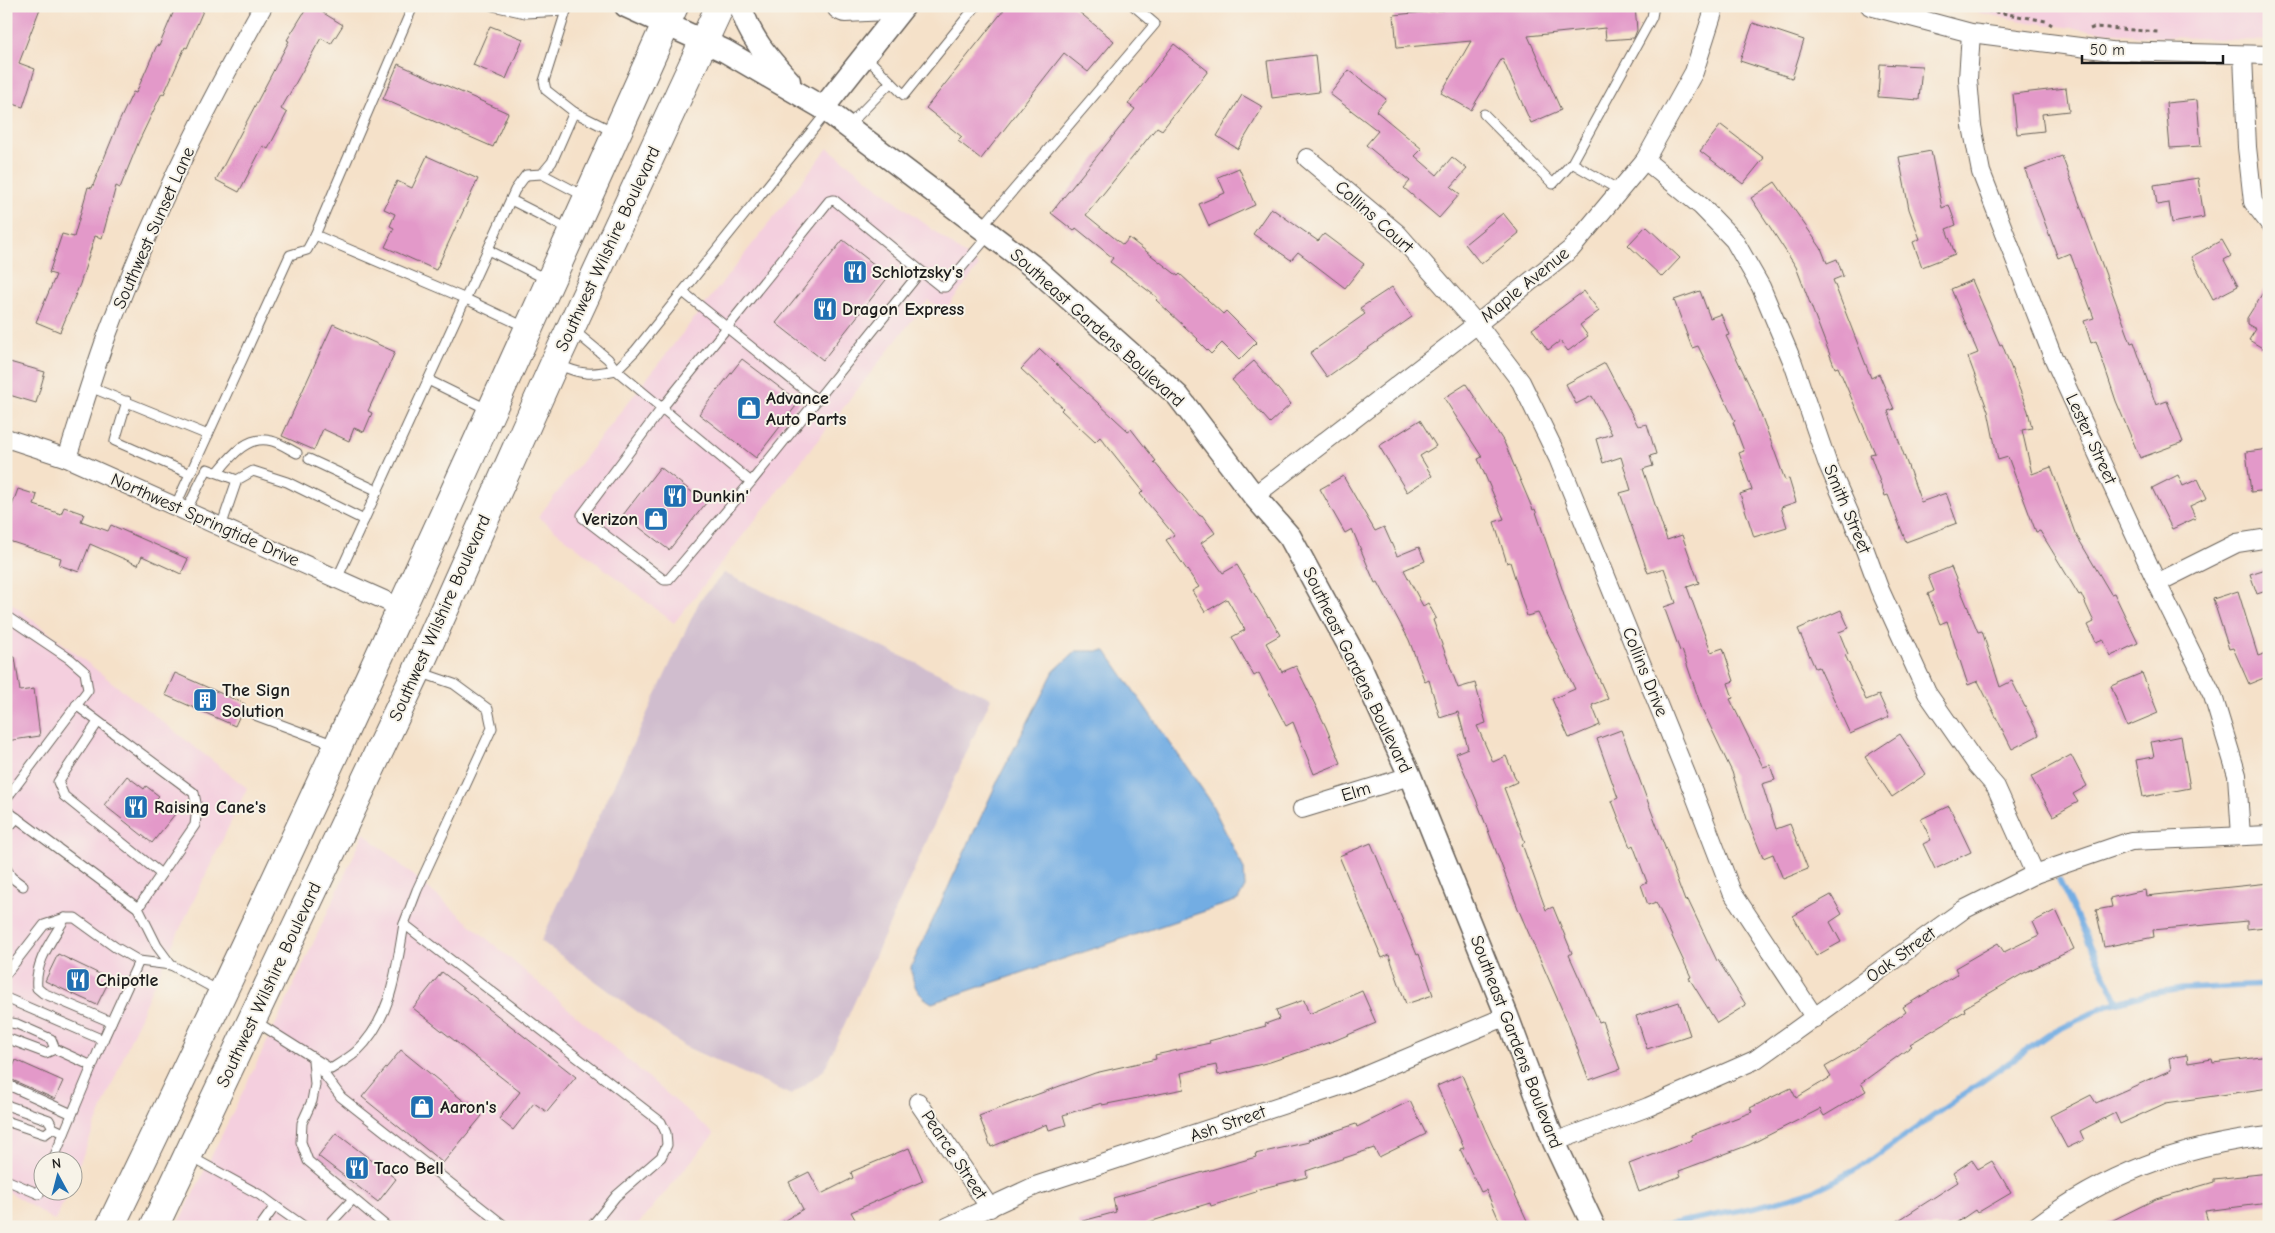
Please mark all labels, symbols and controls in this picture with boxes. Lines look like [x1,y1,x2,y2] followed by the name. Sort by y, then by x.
[2082,32,2224,64] scale bar
[2090,41,2125,59] text: 50 m
[551,143,665,355] street label: Southwest Wilshire Boulevard
[109,144,199,312] street label: Southwest Sunset Lane
[1331,176,1418,258] street label: Collins Court
[1477,243,1573,327] street label: Maple Avenue
[1006,244,1188,412] street label: Southeast Gardens Boulevard
[842,259,868,285] restaurant icon: Schlotzsky's
[872,262,963,283] place label: Schlotzsky's
[812,296,838,322] restaurant icon: Dragon Express
[842,299,964,320] place label: Dragon Express
[766,388,847,430] place label: Advance Auto Parts
[2061,391,2121,488] street label: Lester Street
[736,395,762,421] shop icon: Advance Auto Parts
[1819,461,1876,558] street label: Smith Street
[107,469,303,571] street label: Northwest Springtide Drive
[662,483,688,509] restaurant icon: Dunkin'
[692,486,749,507] place label: Dunkin'
[643,506,669,532] shop icon: Verizon
[582,509,638,530] place label: Verizon
[385,512,495,724] street label: Southwest Wilshire Boulevard
[1298,564,1416,776] street label: Southeast Gardens Boulevard
[1618,624,1672,720] street label: Collins Drive
[222,680,290,722] place label: The Sign Solution
[192,687,218,713] building icon: The Sign Solution
[1339,778,1373,806] street label: Elm
[123,794,149,820] restaurant icon: Raising Cane's
[154,797,266,818] place label: Raising Cane's
[212,879,326,1091] street label: Southwest Wilshire Boulevard
[1862,922,1940,987] street label: Oak Street
[1466,932,1566,1152] street label: Southeast Gardens Boulevard
[65,967,91,993] restaurant icon: Chipotle
[96,970,158,991] place label: Chipotle
[409,1094,435,1120] shop icon: Aaron's
[440,1097,497,1118] place label: Aaron's
[1187,1101,1269,1147] street label: Ash Street
[916,1106,992,1204] street label: Pearce Street
[32,1150,82,1200] north arrow
[51,1155,62,1173] text: N
[344,1155,370,1181] restaurant icon: Taco Bell
[374,1158,444,1179] place label: Taco Bell

